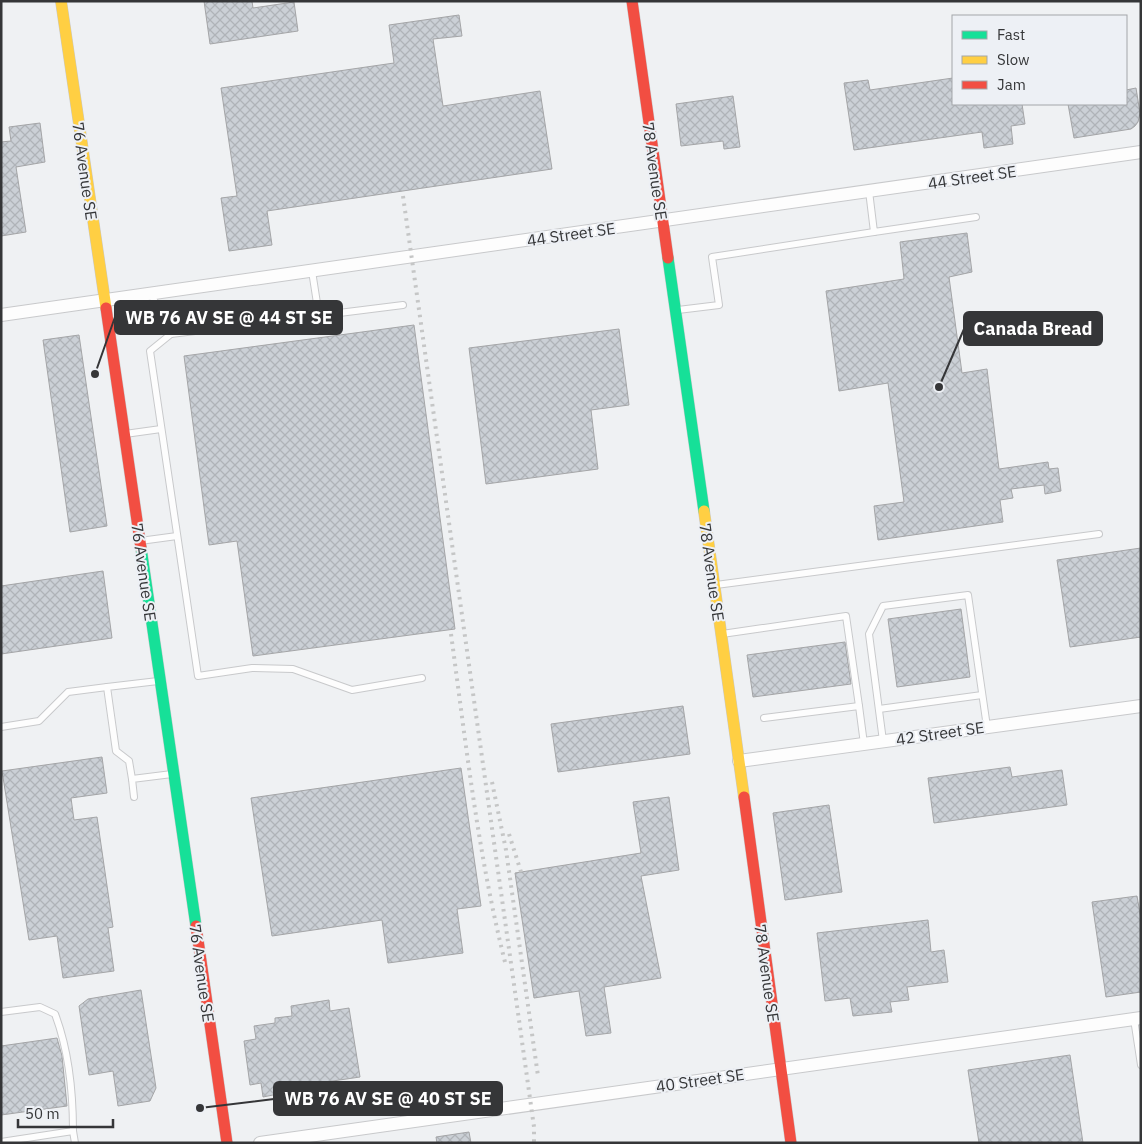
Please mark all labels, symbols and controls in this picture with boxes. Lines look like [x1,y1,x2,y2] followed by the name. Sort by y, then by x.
[952,15,1127,105] legend
[997,25,1025,44] text: Fast
[997,50,1030,69] text: Slow
[997,75,1026,94] text: Jam
[68,121,102,221] street label: 76 Avenue SE
[638,121,672,221] street label: 78 Avenue SE
[926,161,1018,193] street label: 44 Street SE
[525,218,617,250] street label: 44 Street SE
[115,301,342,334] callout: WB 76 AV SE @ 44 ST SE
[125,306,333,329] text: WB 76 AV SE @ 44 ST SE
[964,312,1102,345] callout: Canada Bread
[974,317,1092,340] text: Canada Bread
[127,522,161,622] street label: 76 Avenue SE
[695,522,729,622] street label: 78 Avenue SE
[894,717,986,749] street label: 42 Street SE
[185,923,219,1023] street label: 76 Avenue SE
[750,923,784,1023] street label: 78 Avenue SE
[654,1064,746,1096] street label: 40 Street SE
[274,1082,502,1115] callout: WB 76 AV SE @ 40 ST SE
[284,1087,492,1110] text: WB 76 AV SE @ 40 ST SE
[18,1096,112,1128] scale bar
[25,1104,60,1123] text: 50 m

